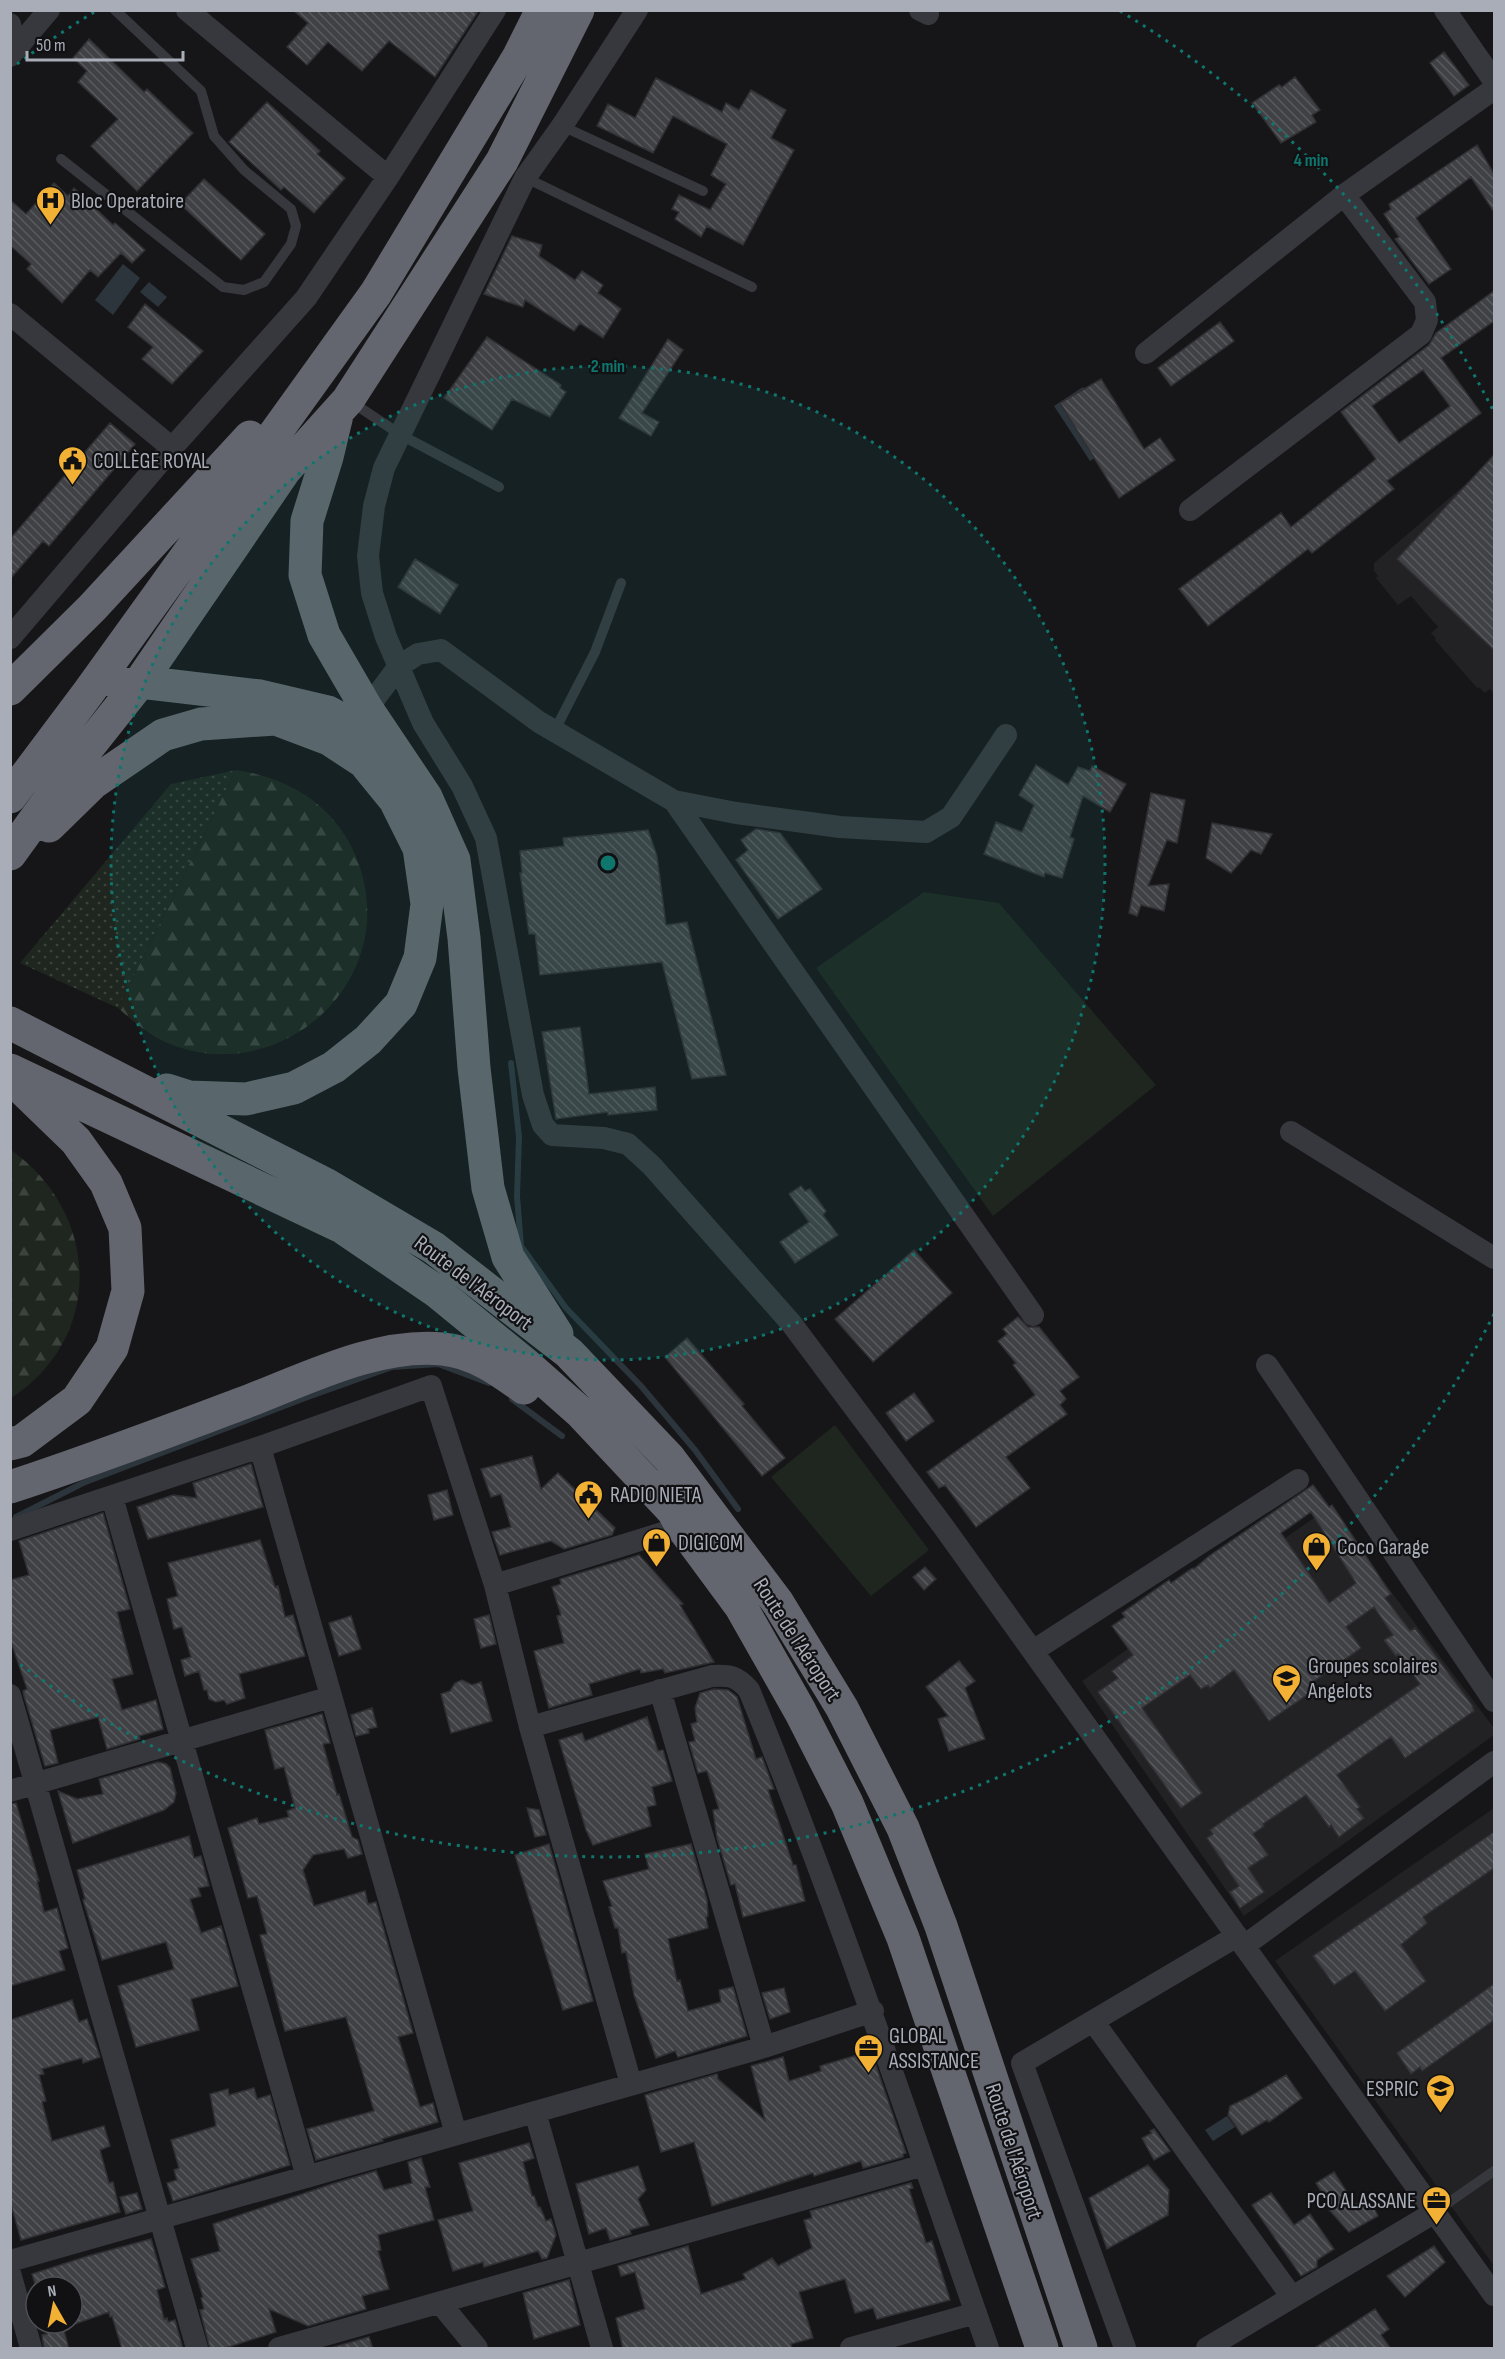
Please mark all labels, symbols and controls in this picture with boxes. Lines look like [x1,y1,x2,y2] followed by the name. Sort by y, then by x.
[27,24,183,62] scale bar
[36,35,66,56] text: 50 m
[1294,150,1328,171] text: 4 min
[34,184,66,226] hospital icon: Bloc Operatoire
[71,188,184,215] place label: Bloc Operatoire
[591,356,625,377] text: 2 min
[56,444,88,486] public building icon: COLLÈGE ROYAL
[93,448,209,475] place label: COLLÈGE ROYAL
[598,853,618,873] centre of rings
[409,1230,538,1337] street label: Route de l'Aéroport
[573,1478,605,1520] public building icon: RADIO NIETA
[610,1482,702,1509] place label: RADIO NIETA
[641,1526,673,1568] shop icon: DIGICOM
[678,1530,743,1557] place label: DIGICOM
[1300,1530,1332,1572] shop icon: Coco Garage
[1337,1534,1429,1561] place label: Coco Garage
[747,1573,847,1707] street label: Route de l'Aéroport
[1307,1653,1438,1705] place label: Groupes scolaires Angelots
[1271,1662,1303,1704] school or university icon: Groupes scolaires Angelots
[888,2023,979,2075] place label: GLOBAL ASSISTANCE
[852,2032,884,2074] office icon: GLOBAL ASSISTANCE
[1424,2072,1456,2114] school or university icon: ESPRIC
[1366,2076,1419,2103] place label: ESPRIC
[979,2080,1048,2223] street label: Route de l'Aéroport
[1421,2184,1453,2226] office icon: PCO ALASSANE
[1306,2188,1416,2215] place label: PCO ALASSANE
[24,2275,84,2335] north arrow
[46,2282,58,2302] text: N

